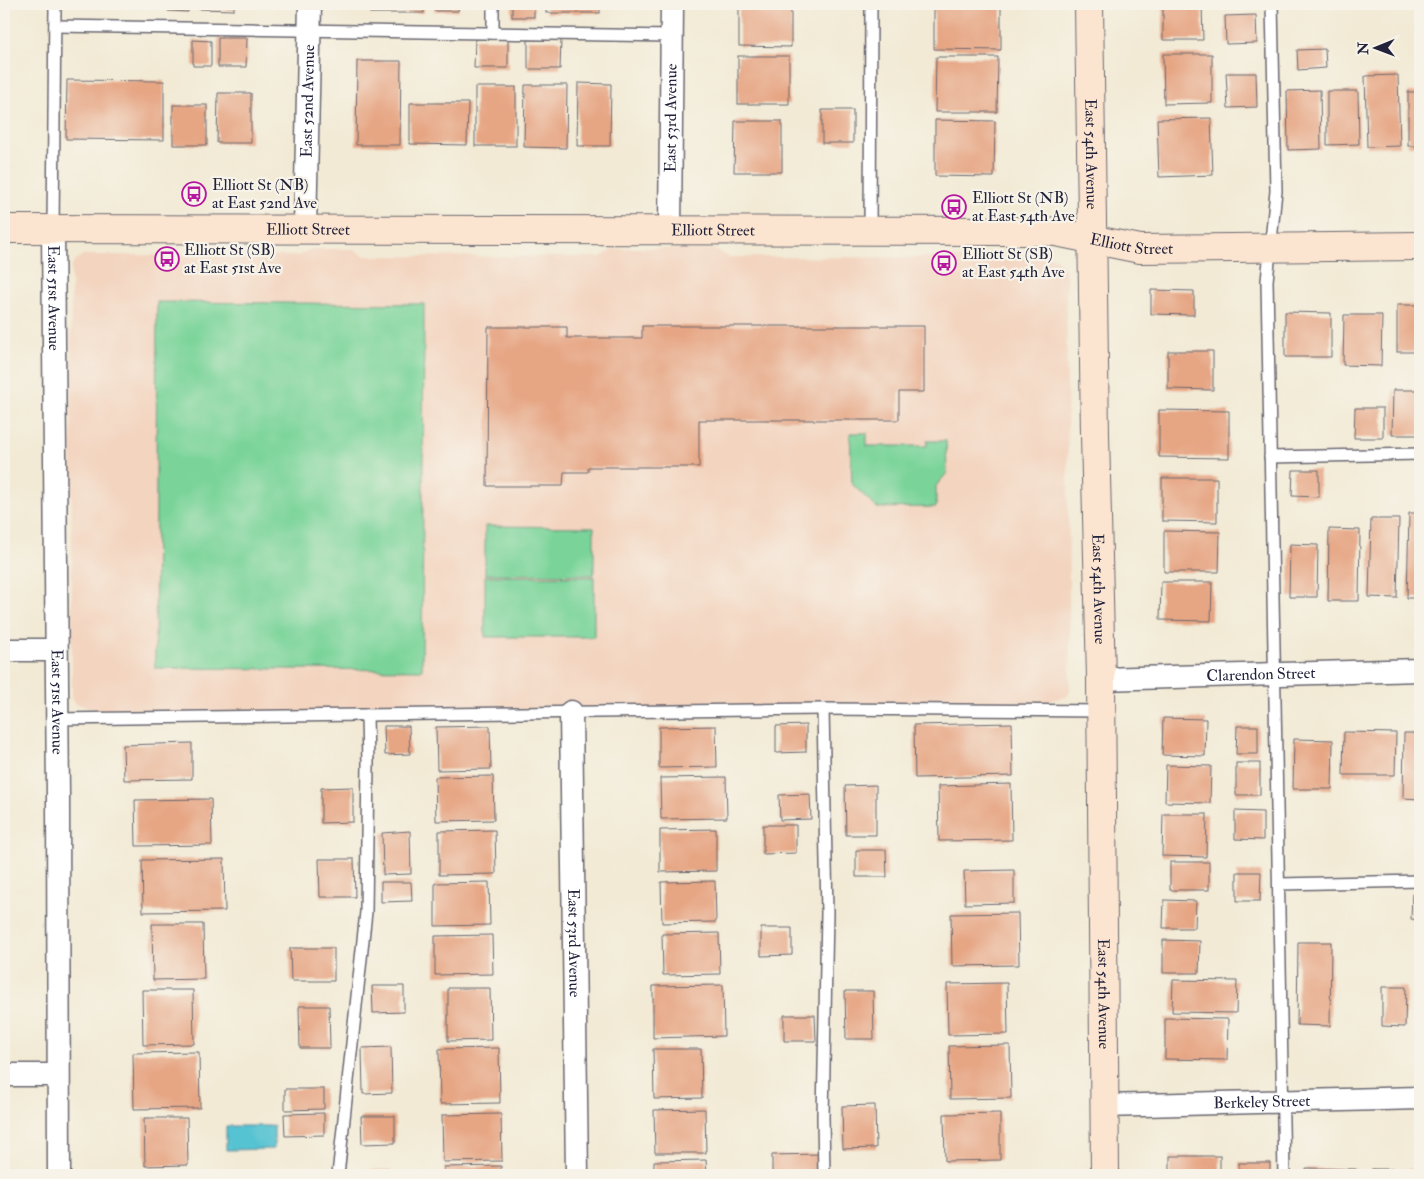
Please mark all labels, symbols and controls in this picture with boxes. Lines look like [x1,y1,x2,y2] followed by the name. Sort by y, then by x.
[1352,22,1402,72] north arrow
[1355,41,1372,56] text: N
[297,44,319,158] street label: East 52nd Avenue
[661,63,681,173] street label: East 53rd Avenue
[1080,98,1102,210] street label: East 54th Avenue
[212,175,317,213] place label: Elliott St (NB) at East 52nd Ave
[181,181,207,207] bus stop icon: Elliott St (NB) at East 52nd Ave
[972,188,1075,226] place label: Elliott St (NB) at East 54th Ave
[941,194,967,220] bus stop icon: Elliott St (NB) at East 54th Ave
[266,220,350,240] street label: Elliott Street
[671,220,755,240] street label: Elliott Street
[1088,229,1173,260] street label: Elliott Street
[184,240,282,278] place label: Elliott St (SB) at East 51st Ave
[962,244,1065,282] place label: Elliott St (SB) at East 54th Ave
[43,245,64,351] street label: East 51st Avenue
[154,246,180,272] bus stop icon: Elliott St (SB) at East 51st Ave
[931,250,957,276] bus stop icon: Elliott St (SB) at East 54th Ave
[1087,533,1110,645] street label: East 54th Avenue
[47,649,68,755] street label: East 51st Avenue
[1206,663,1316,686] street label: Clarendon Street
[563,888,585,998] street label: East 53rd Avenue
[1093,938,1114,1050] street label: East 54th Avenue
[1213,1091,1311,1113] street label: Berkeley Street

